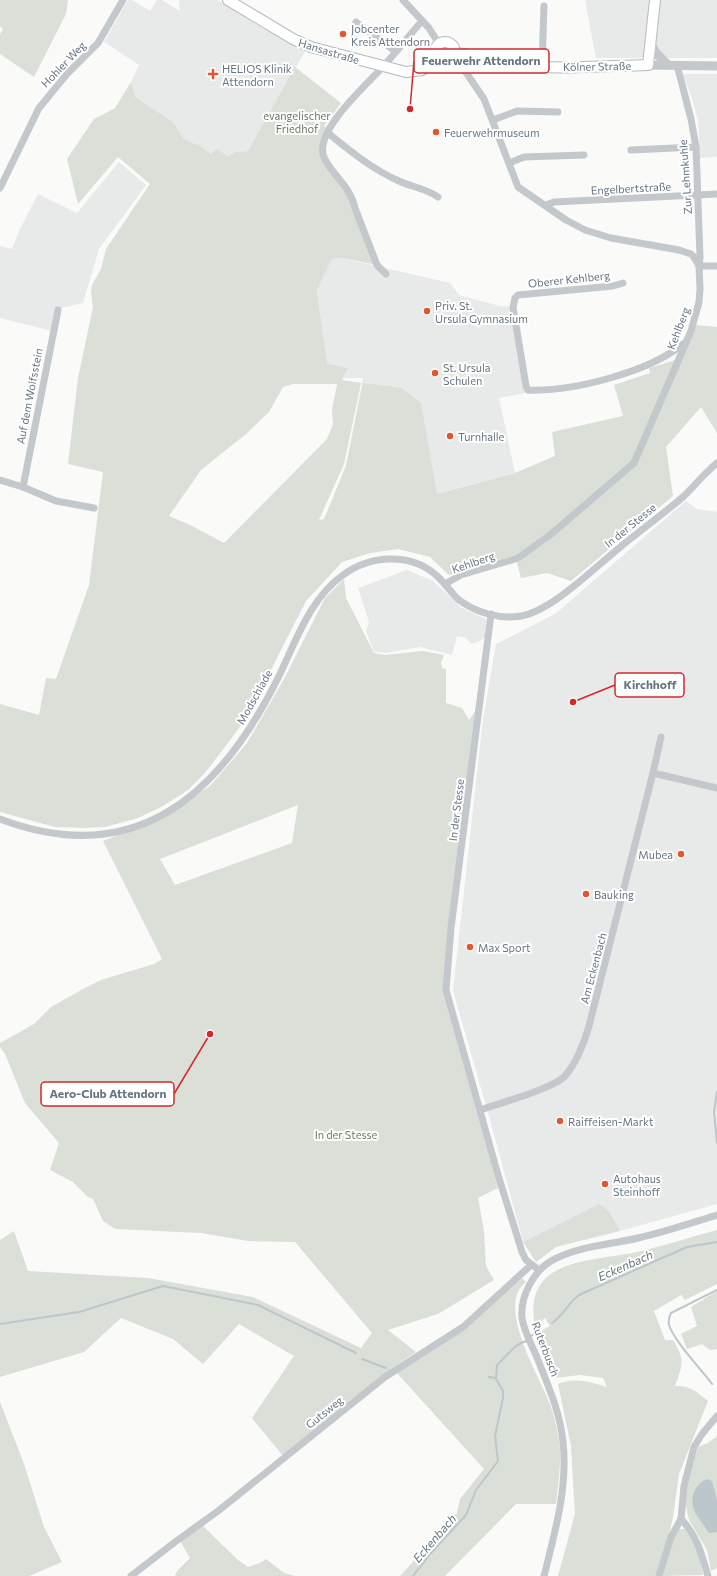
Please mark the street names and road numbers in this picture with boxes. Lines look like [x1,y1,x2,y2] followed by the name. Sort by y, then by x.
[297,36,361,66] street label: Hansastraße
[38,38,88,90] street label: Hohler Weg
[563,59,631,73] street label: Kölner Straße
[676,139,694,215] street label: Zur Lehmkuhle
[590,179,672,197] street label: Engelbertstraße
[527,268,611,290] street label: Oberer Kehlberg
[664,305,692,351] street label: Kehlberg
[13,347,45,445] street label: Auf dem Wolfsstein
[602,500,659,550] street label: In der Stesse
[450,549,496,575] street label: Kehlberg
[234,667,275,727] street label: Modschlade
[446,778,466,842] street label: In der Stesse
[577,931,609,1005] street label: Am Eckenbach
[530,1320,562,1378] street label: Ruterbusch
[303,1393,345,1431] street label: Gutsweg

